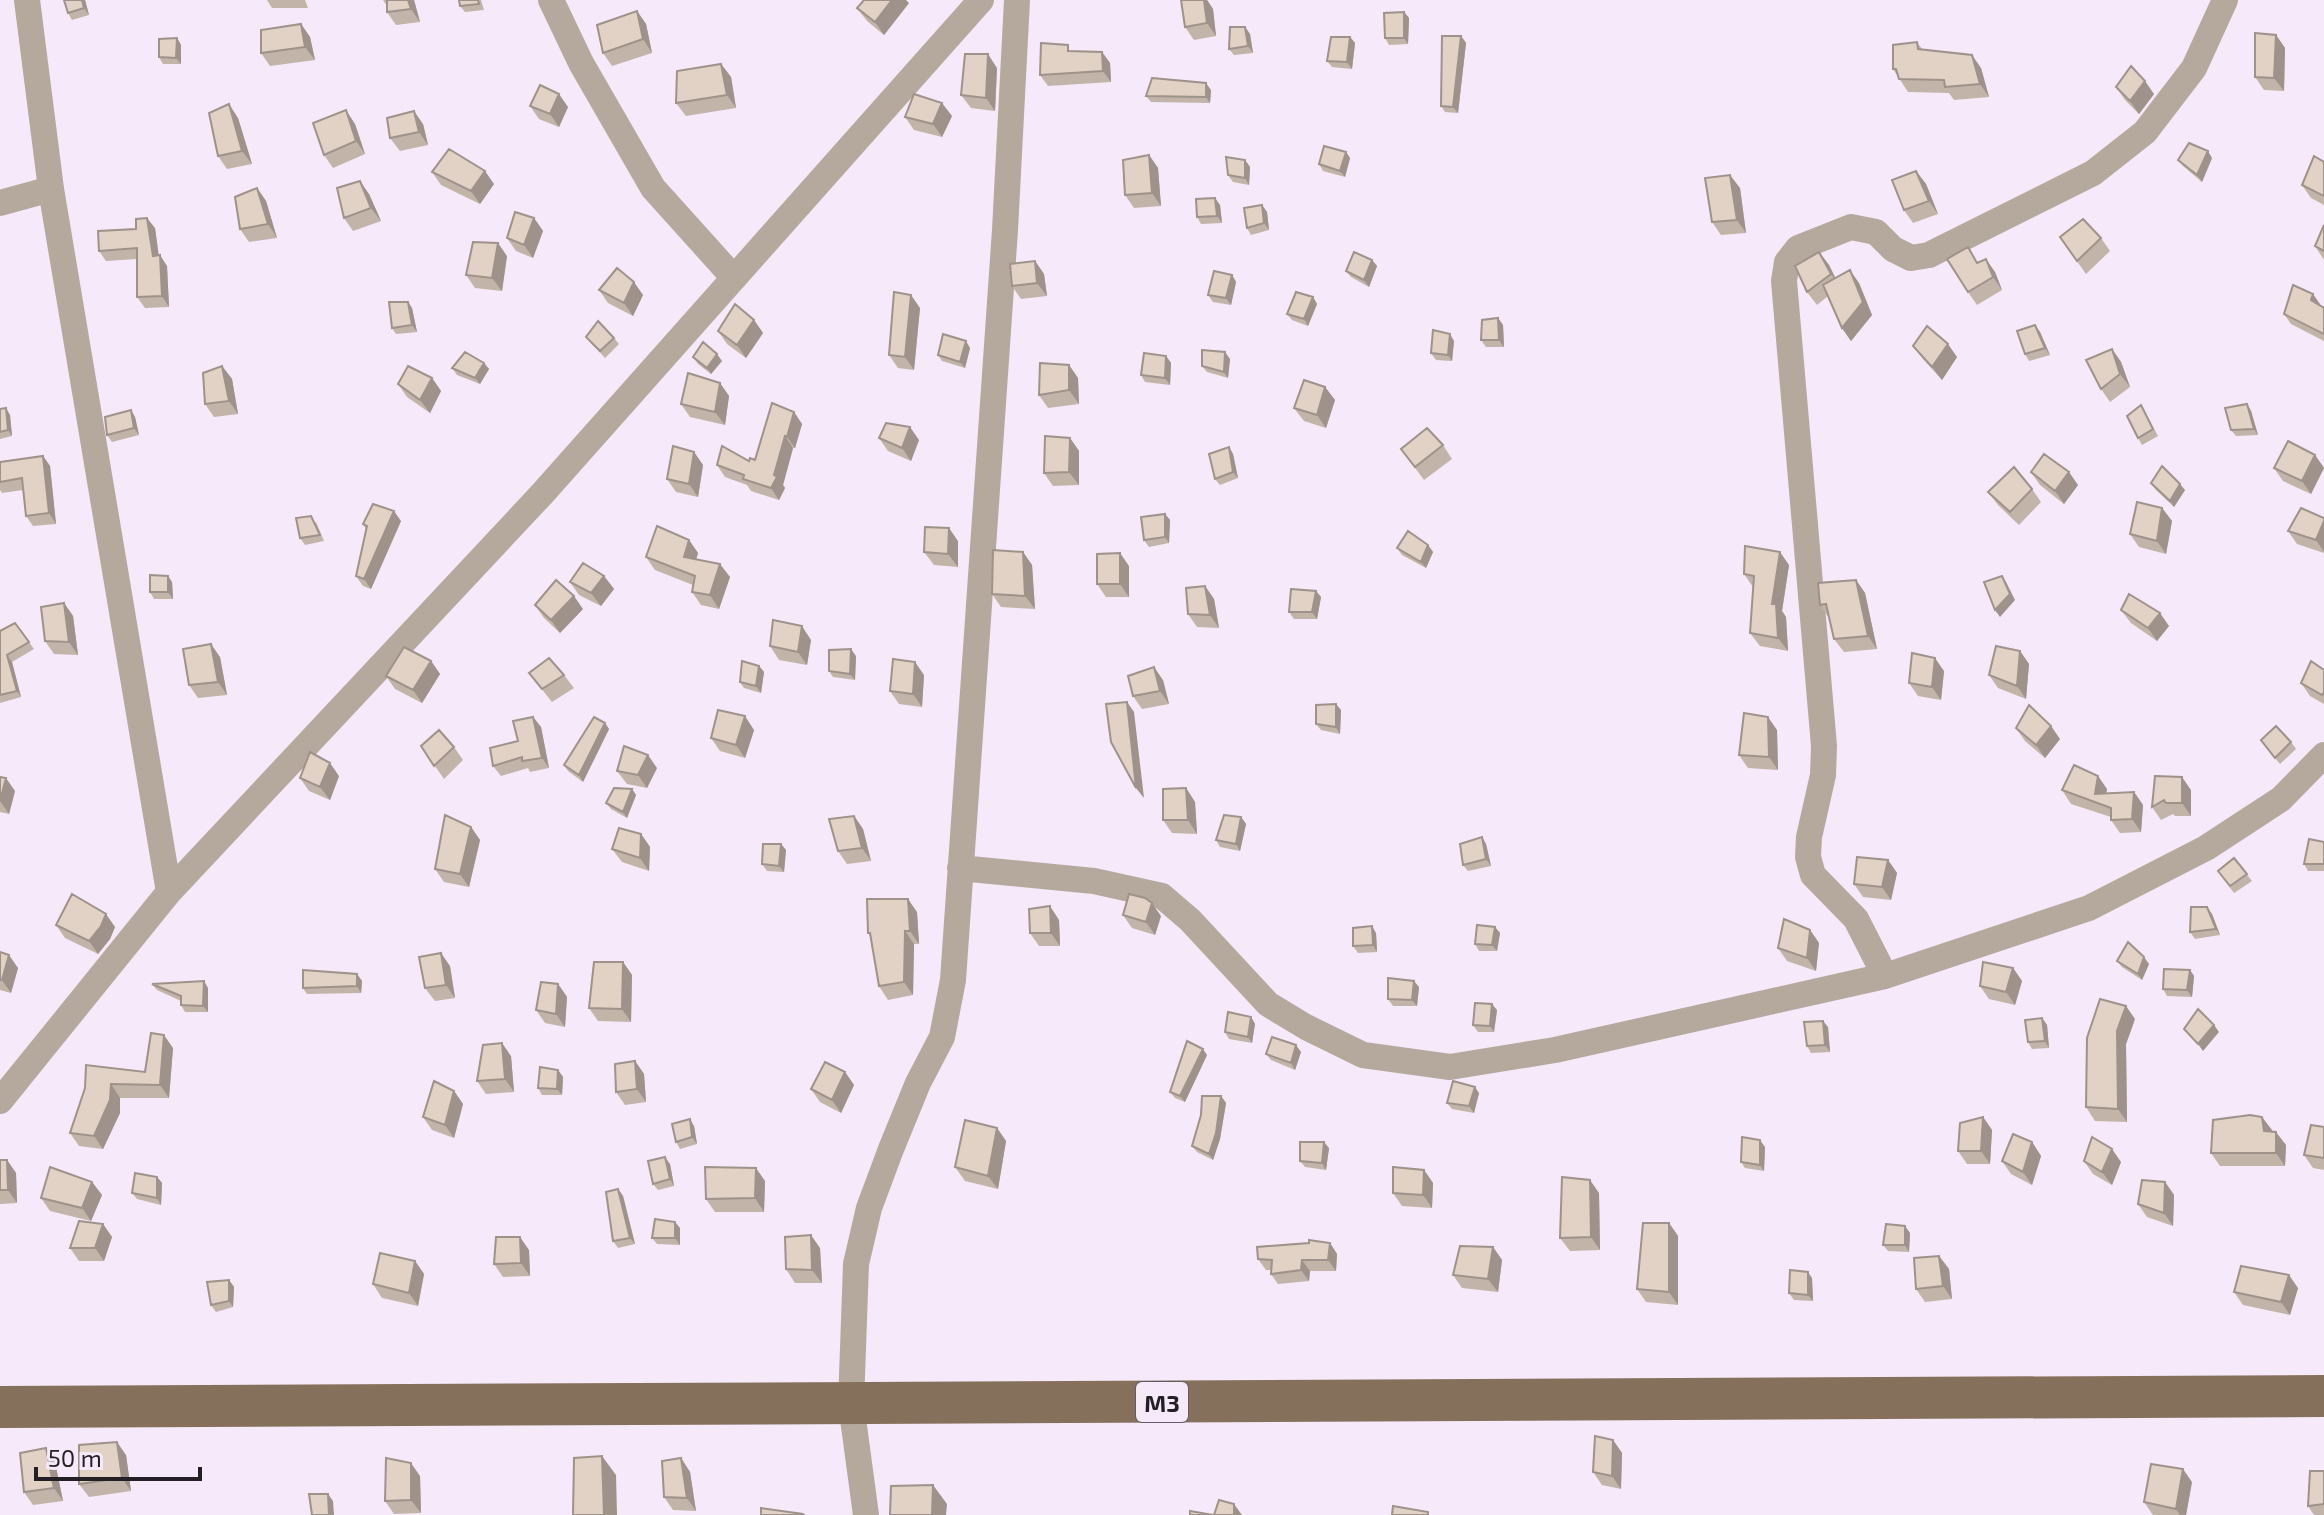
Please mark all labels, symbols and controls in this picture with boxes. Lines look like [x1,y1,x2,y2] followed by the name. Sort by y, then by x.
[1136,1382,1188,1422] road number: M3
[36,1431,200,1481] scale bar
[48,1443,102,1472] text: 50 m

